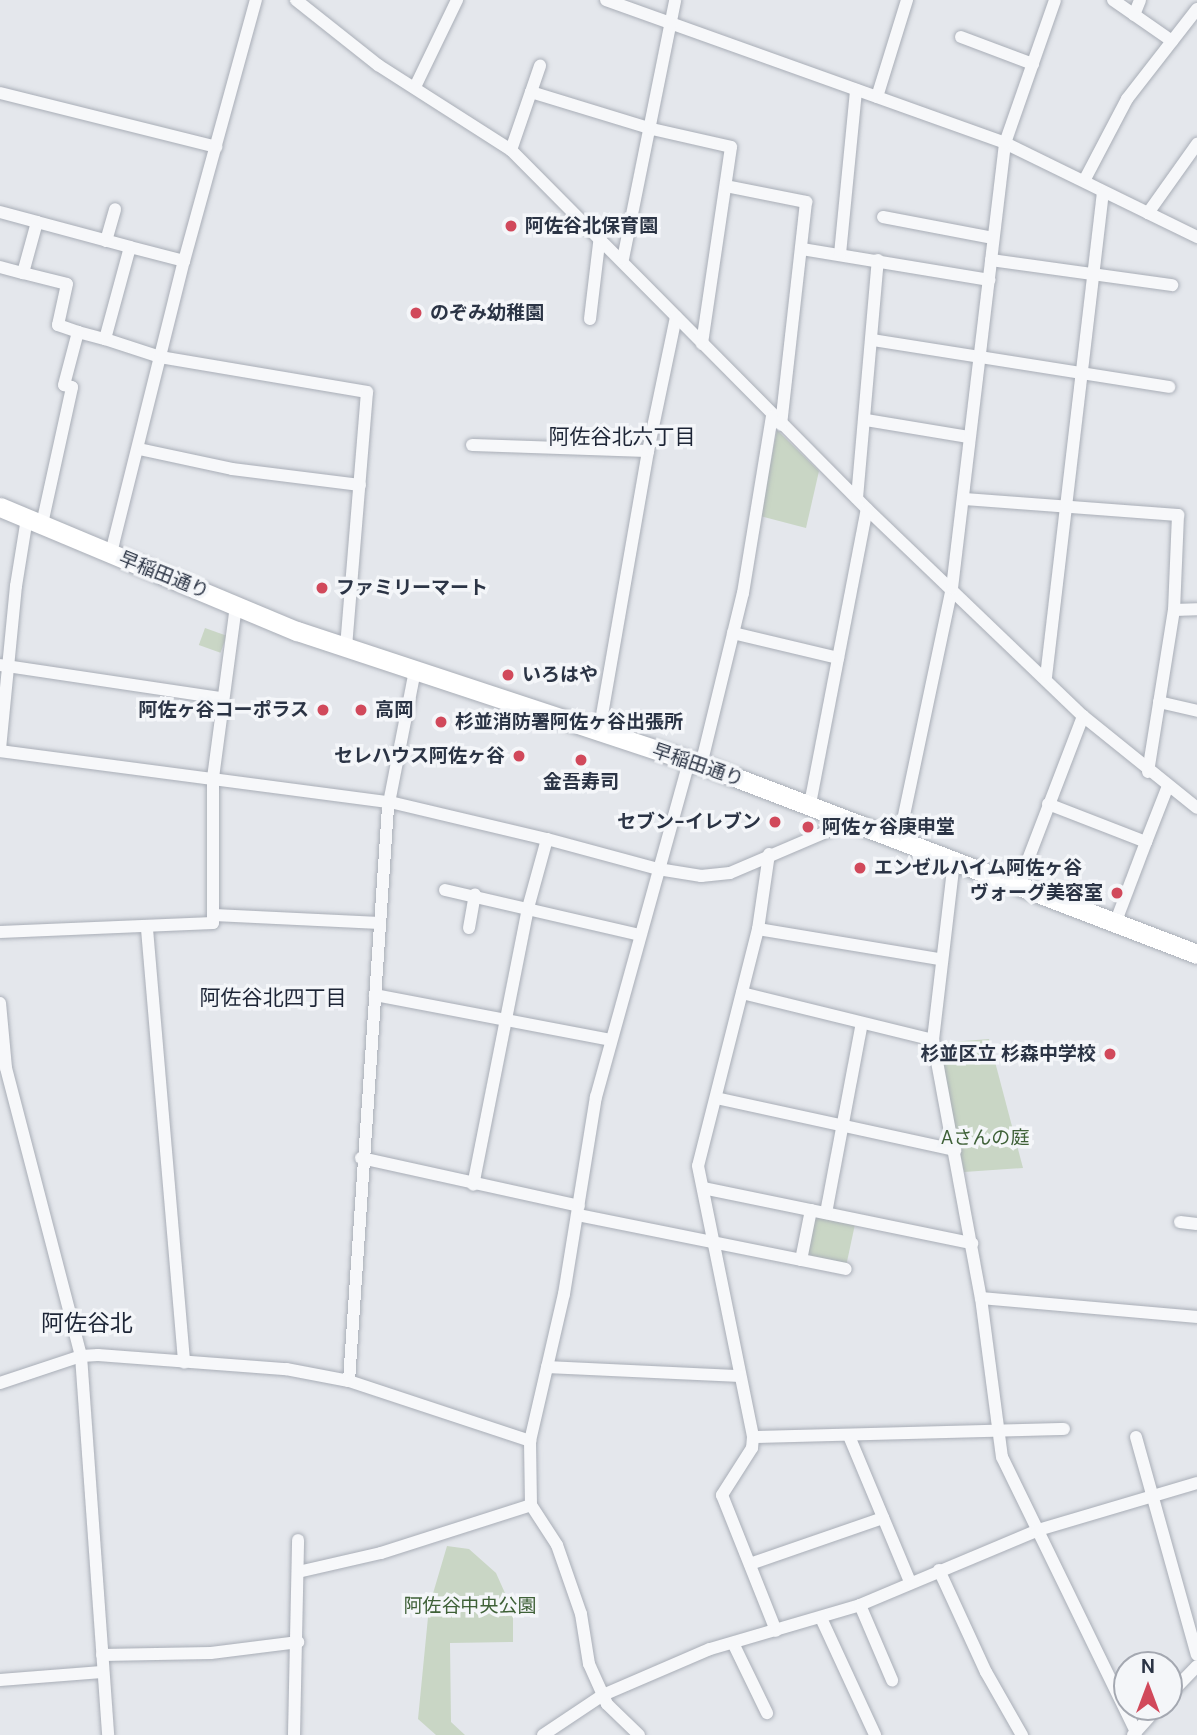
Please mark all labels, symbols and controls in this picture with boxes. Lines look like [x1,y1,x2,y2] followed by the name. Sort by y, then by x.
[525,215,658,237] place label: 阿佐谷北保育園
[503,218,519,234] marker: 阿佐谷北保育園
[430,302,544,324] place label: のぞみ幼稚園
[408,305,424,321] marker: のぞみ幼稚園
[549,424,695,450] district label: 阿佐谷北六丁目
[116,547,212,603] street label: 早稲田通り
[336,577,488,599] place label: ファミリーマート
[314,580,330,596] marker: ファミリーマート
[522,664,598,686] place label: いろはや
[500,667,516,683] marker: いろはや
[138,699,309,721] place label: 阿佐ヶ谷コーポラス
[375,699,413,721] place label: 高岡
[315,702,331,718] marker: 阿佐ヶ谷コーポラス
[353,702,369,718] marker: 高岡
[455,711,683,733] place label: 杉並消防署阿佐ヶ谷出張所
[433,714,449,730] marker: 杉並消防署阿佐ヶ谷出張所
[649,739,747,791] street label: 早稲田通り
[334,745,505,767] place label: セレハウス阿佐ヶ谷
[511,748,527,764] marker: セレハウス阿佐ヶ谷
[573,752,589,768] marker: 金吾寿司
[543,771,619,793] place label: 金吾寿司
[617,811,761,833] place label: セブン-イレブン
[767,814,783,830] marker: セブン-イレブン
[822,816,955,838] place label: 阿佐ヶ谷庚申堂
[800,819,816,835] marker: 阿佐ヶ谷庚申堂
[874,857,1083,879] place label: エンゼルハイム阿佐ヶ谷
[852,860,868,876] marker: エンゼルハイム阿佐ヶ谷
[970,882,1103,904] place label: ヴォーグ美容室
[1109,885,1125,901] marker: ヴォーグ美容室
[200,985,346,1011] district label: 阿佐谷北四丁目
[921,1043,1096,1065] place label: 杉並区立 杉森中学校
[1102,1046,1118,1062] marker: 杉並区立 杉森中学校
[941,1127,1029,1149] park label: Aさんの庭
[41,1309,133,1337] district label: 阿佐谷北
[404,1595,536,1617] park label: 阿佐谷中央公園
[1113,1651,1183,1721] north arrow
[1141,1654,1155,1679] text: N

